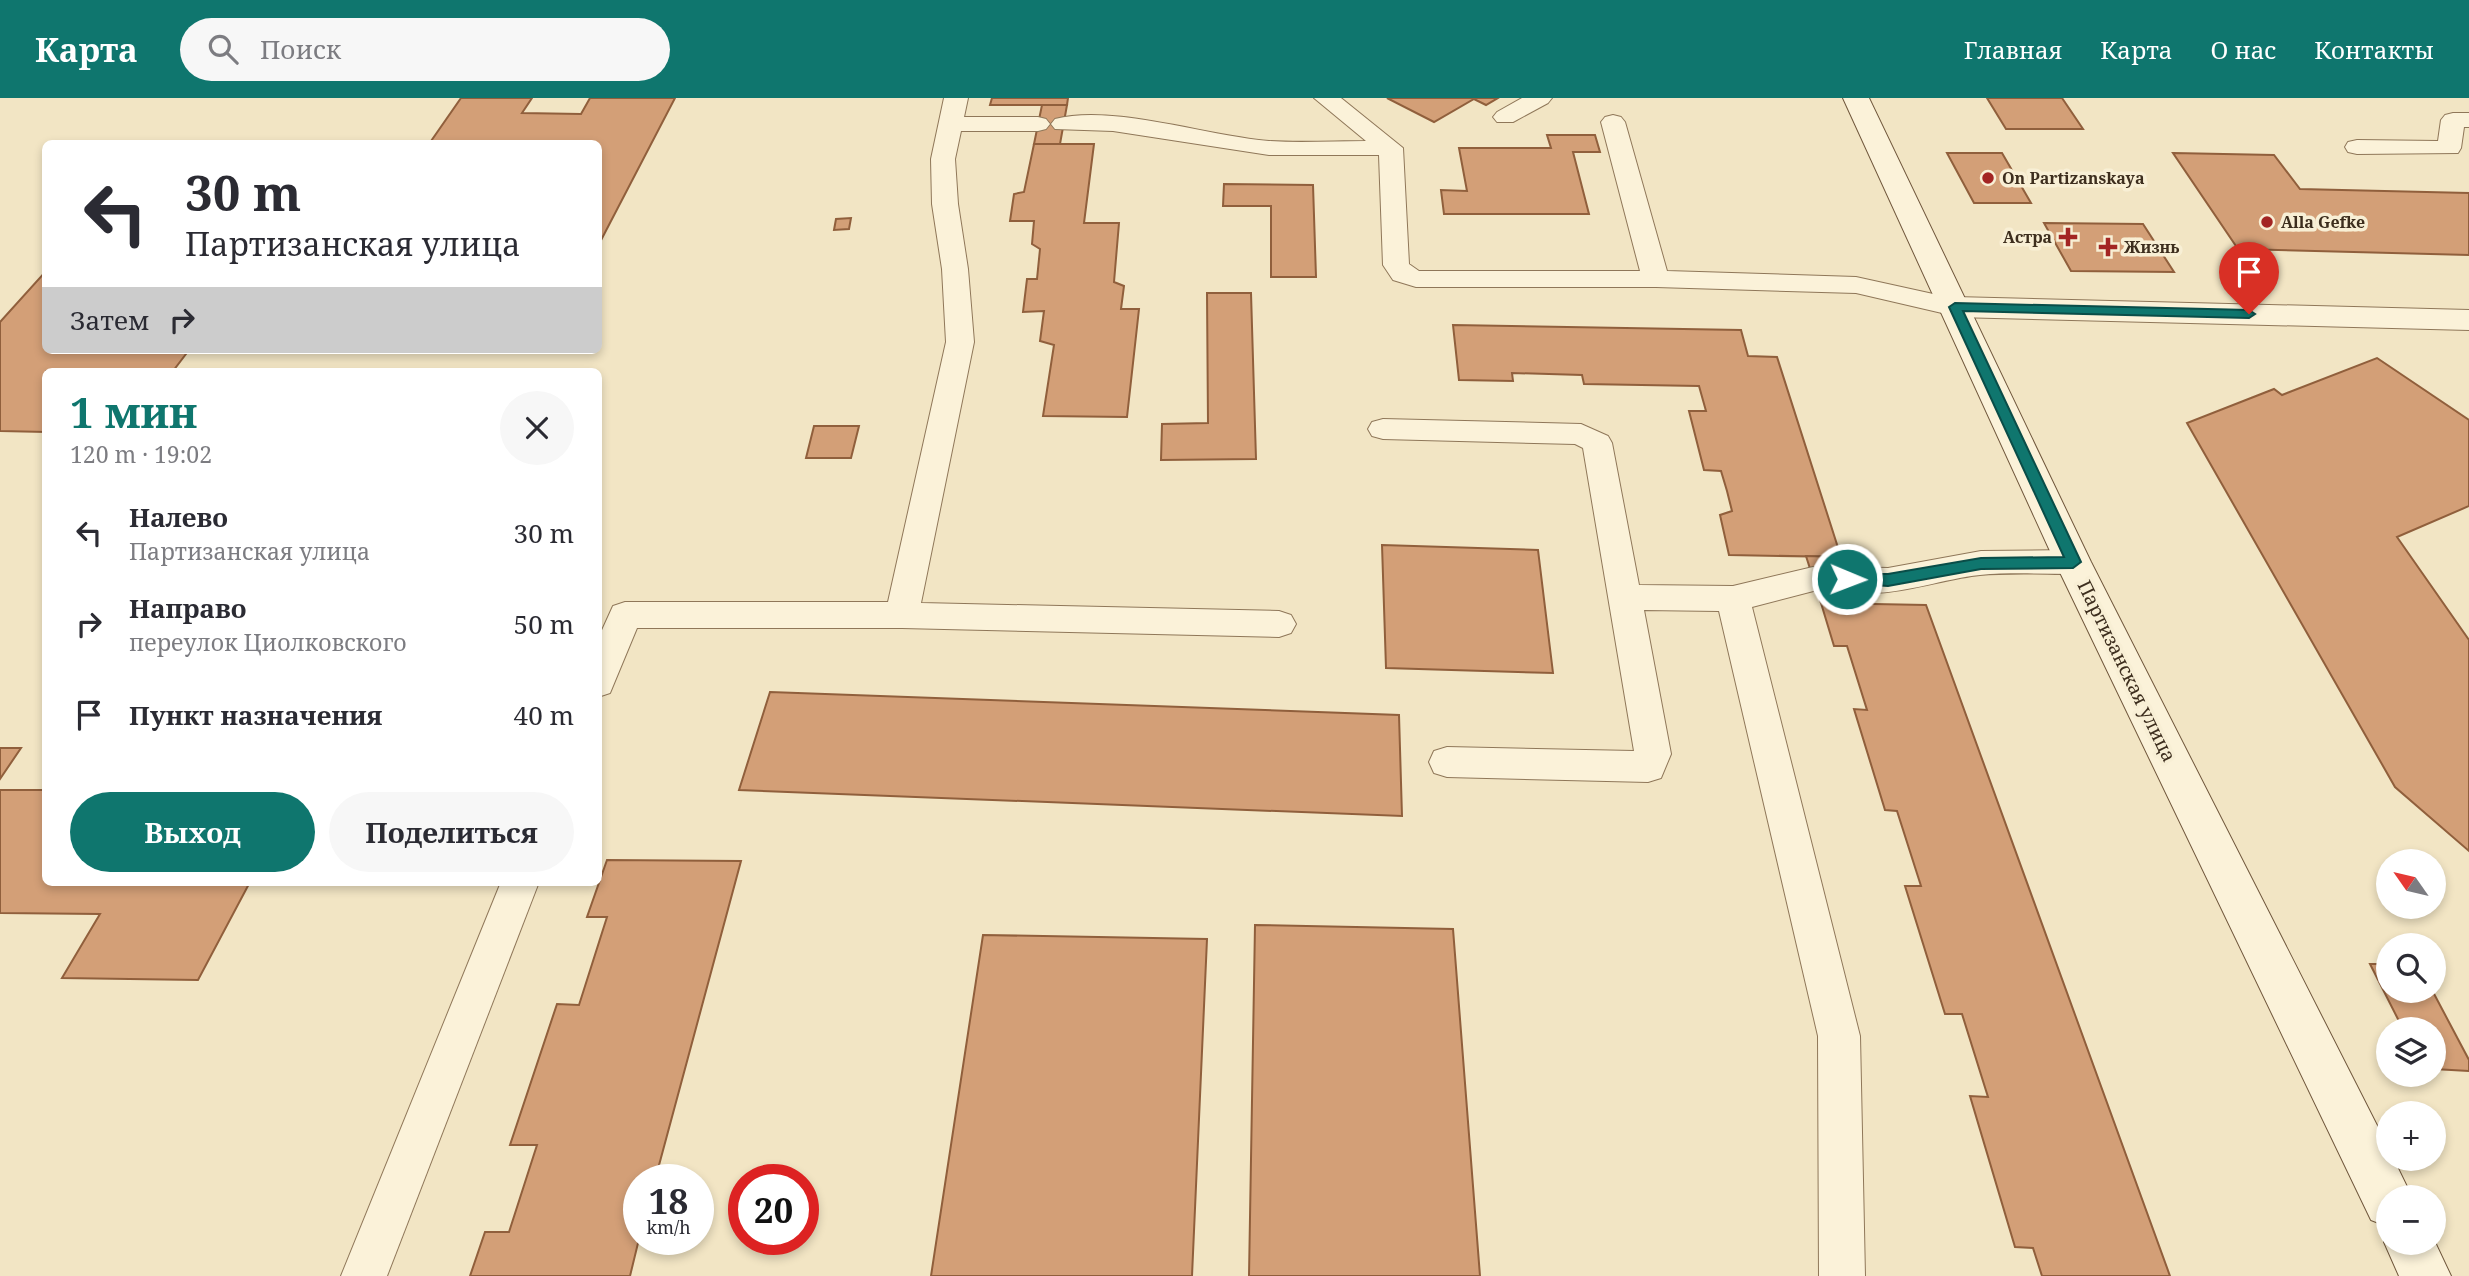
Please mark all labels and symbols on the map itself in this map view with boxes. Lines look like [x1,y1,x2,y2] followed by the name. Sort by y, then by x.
[2002,167,2145,189] place label: On Partizanskaya
[1980,170,1996,186] marker: On Partizanskaya
[2281,211,2365,233] place label: Alla Gefke
[2259,214,2275,230] marker: Alla Gefke
[2003,226,2052,248] place label: Астра
[2058,227,2078,247] marker: Астра
[2124,236,2179,258] place label: Жизнь
[2098,237,2118,257] marker: Жизнь
[2219,242,2279,314] pin
[1810,542,1884,616] position arrow
[2072,576,2182,766] street label: Партизанская улица
[2376,849,2446,919] north arrow
[728,1164,819,1255] speed limit sign: 20

